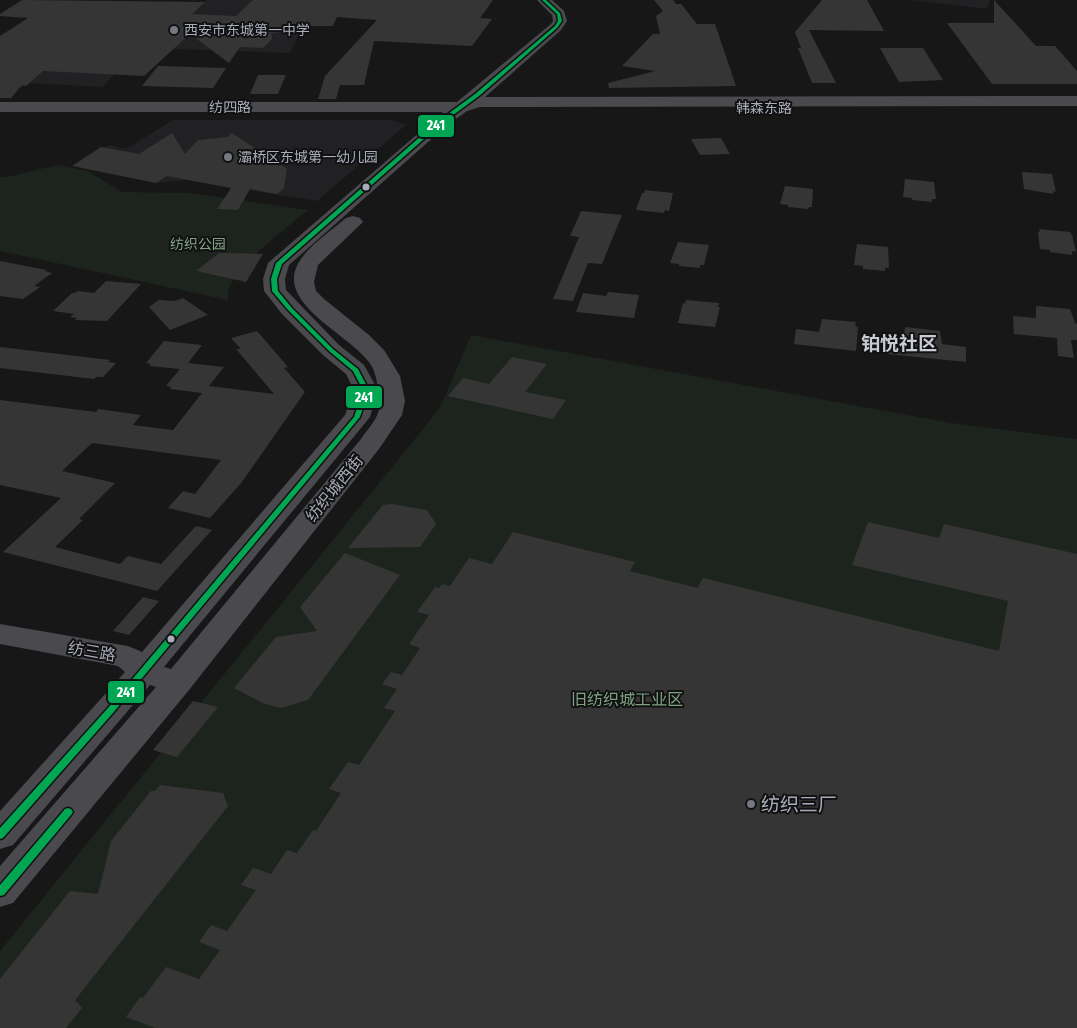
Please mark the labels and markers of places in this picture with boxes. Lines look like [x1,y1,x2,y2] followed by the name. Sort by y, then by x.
[184,22,310,39] place label: 西安市东城第一中学
[168,24,180,36] marker: 西安市东城第一中学
[238,149,378,166] place label: 灞桥区东城第一幼儿园
[222,151,234,163] marker: 灞桥区东城第一幼儿园
[361,182,371,192] unlabelled marker
[166,634,176,644] unlabelled marker
[761,793,837,816] place label: 纺织三厂
[745,798,757,810] marker: 纺织三厂

